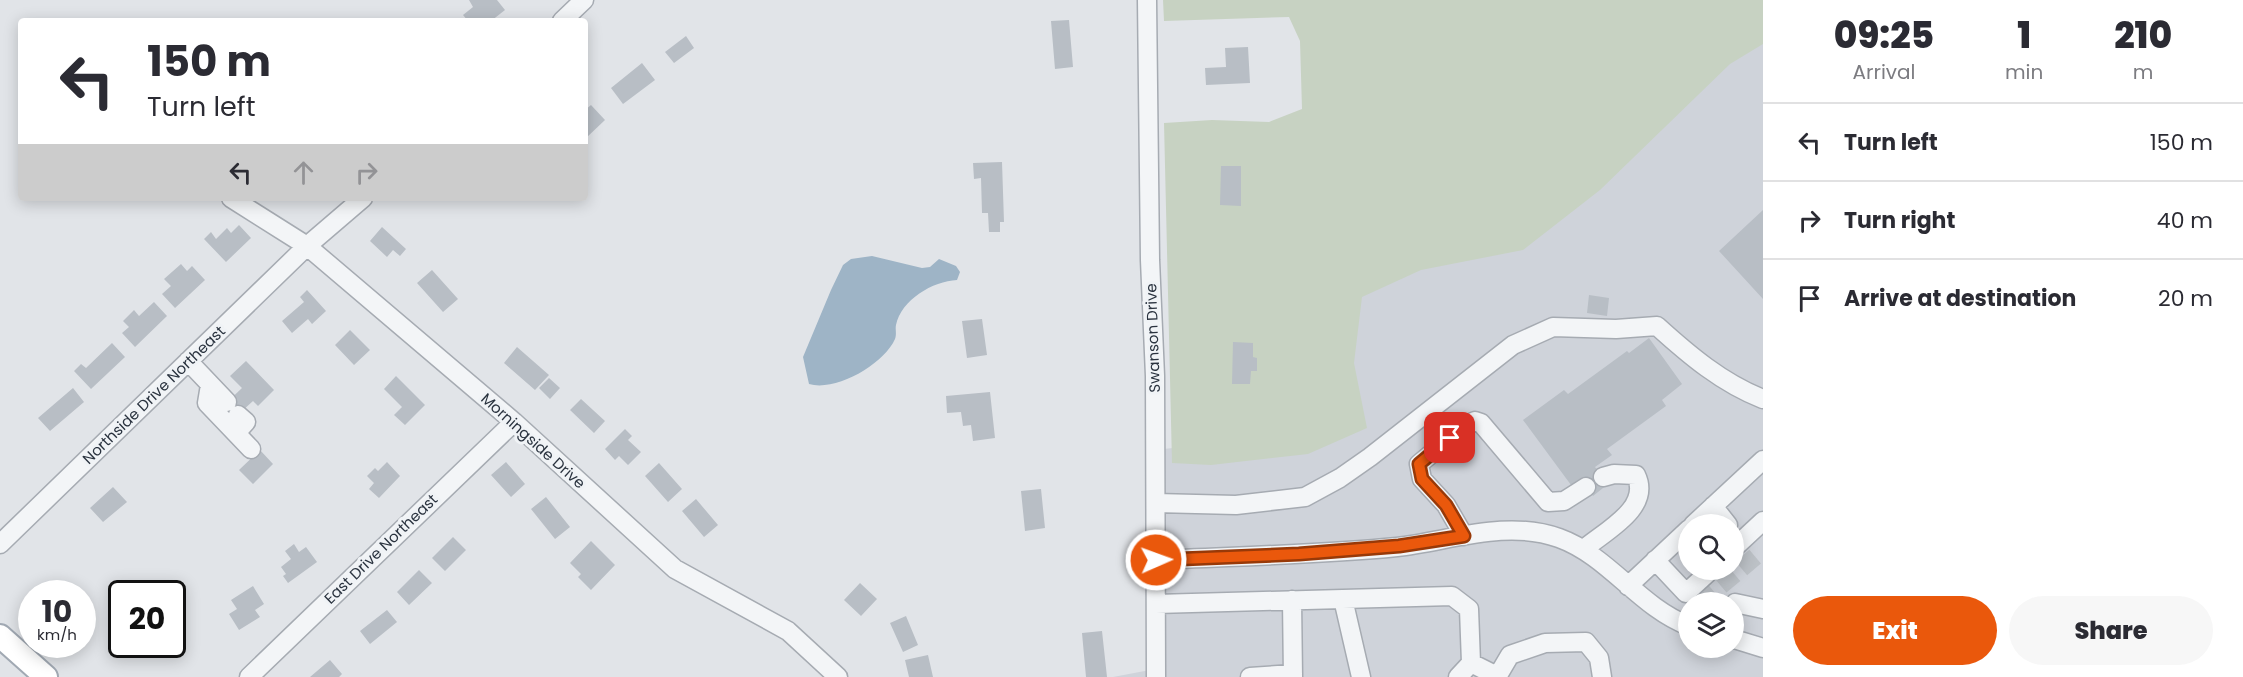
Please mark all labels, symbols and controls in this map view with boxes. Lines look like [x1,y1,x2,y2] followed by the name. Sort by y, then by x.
[1834,10,1934,61] text: 09:25
[2017,10,2031,61] text: 1
[2114,10,2172,61] text: 210
[147,32,271,91] text: 150 m
[48,42,126,120] icon: left
[1853,58,1915,86] text: Arrival
[2005,58,2043,86] text: min
[2133,58,2153,86] text: m
[147,88,256,125] text: Turn left
[1793,126,1826,159] icon: left
[1844,127,1938,158] text: Turn left
[2150,127,2213,158] text: 150 m
[224,156,257,189] icon: left
[287,156,320,189] icon: ahead
[350,156,383,189] icon: right
[1793,204,1826,237] icon: right
[1844,205,1955,236] text: Turn right
[2157,205,2213,236] text: 40 m
[1793,282,1826,315] icon: arrive
[1140,283,1165,393] street label: Swanson Drive
[1844,283,2076,314] text: Arrive at destination
[2158,283,2213,314] text: 20 m
[78,321,230,469] street label: Northside Drive Northeast
[477,388,590,493] street label: Morningside Drive
[1424,412,1475,463] pin
[1433,421,1466,454] icon: arrive
[319,489,442,608] street label: East Drive Northeast
[1678,514,1744,658] map controls
[1678,514,1744,580] button: search
[1124,528,1188,592] position arrow
[108,580,186,658] speed limit sign: 20
[42,590,72,633] text: 10
[1678,592,1744,658] button: layers
[1793,596,1997,665] button: Exit
[2009,596,2213,665] button: Share
[37,624,77,645] text: km/h

